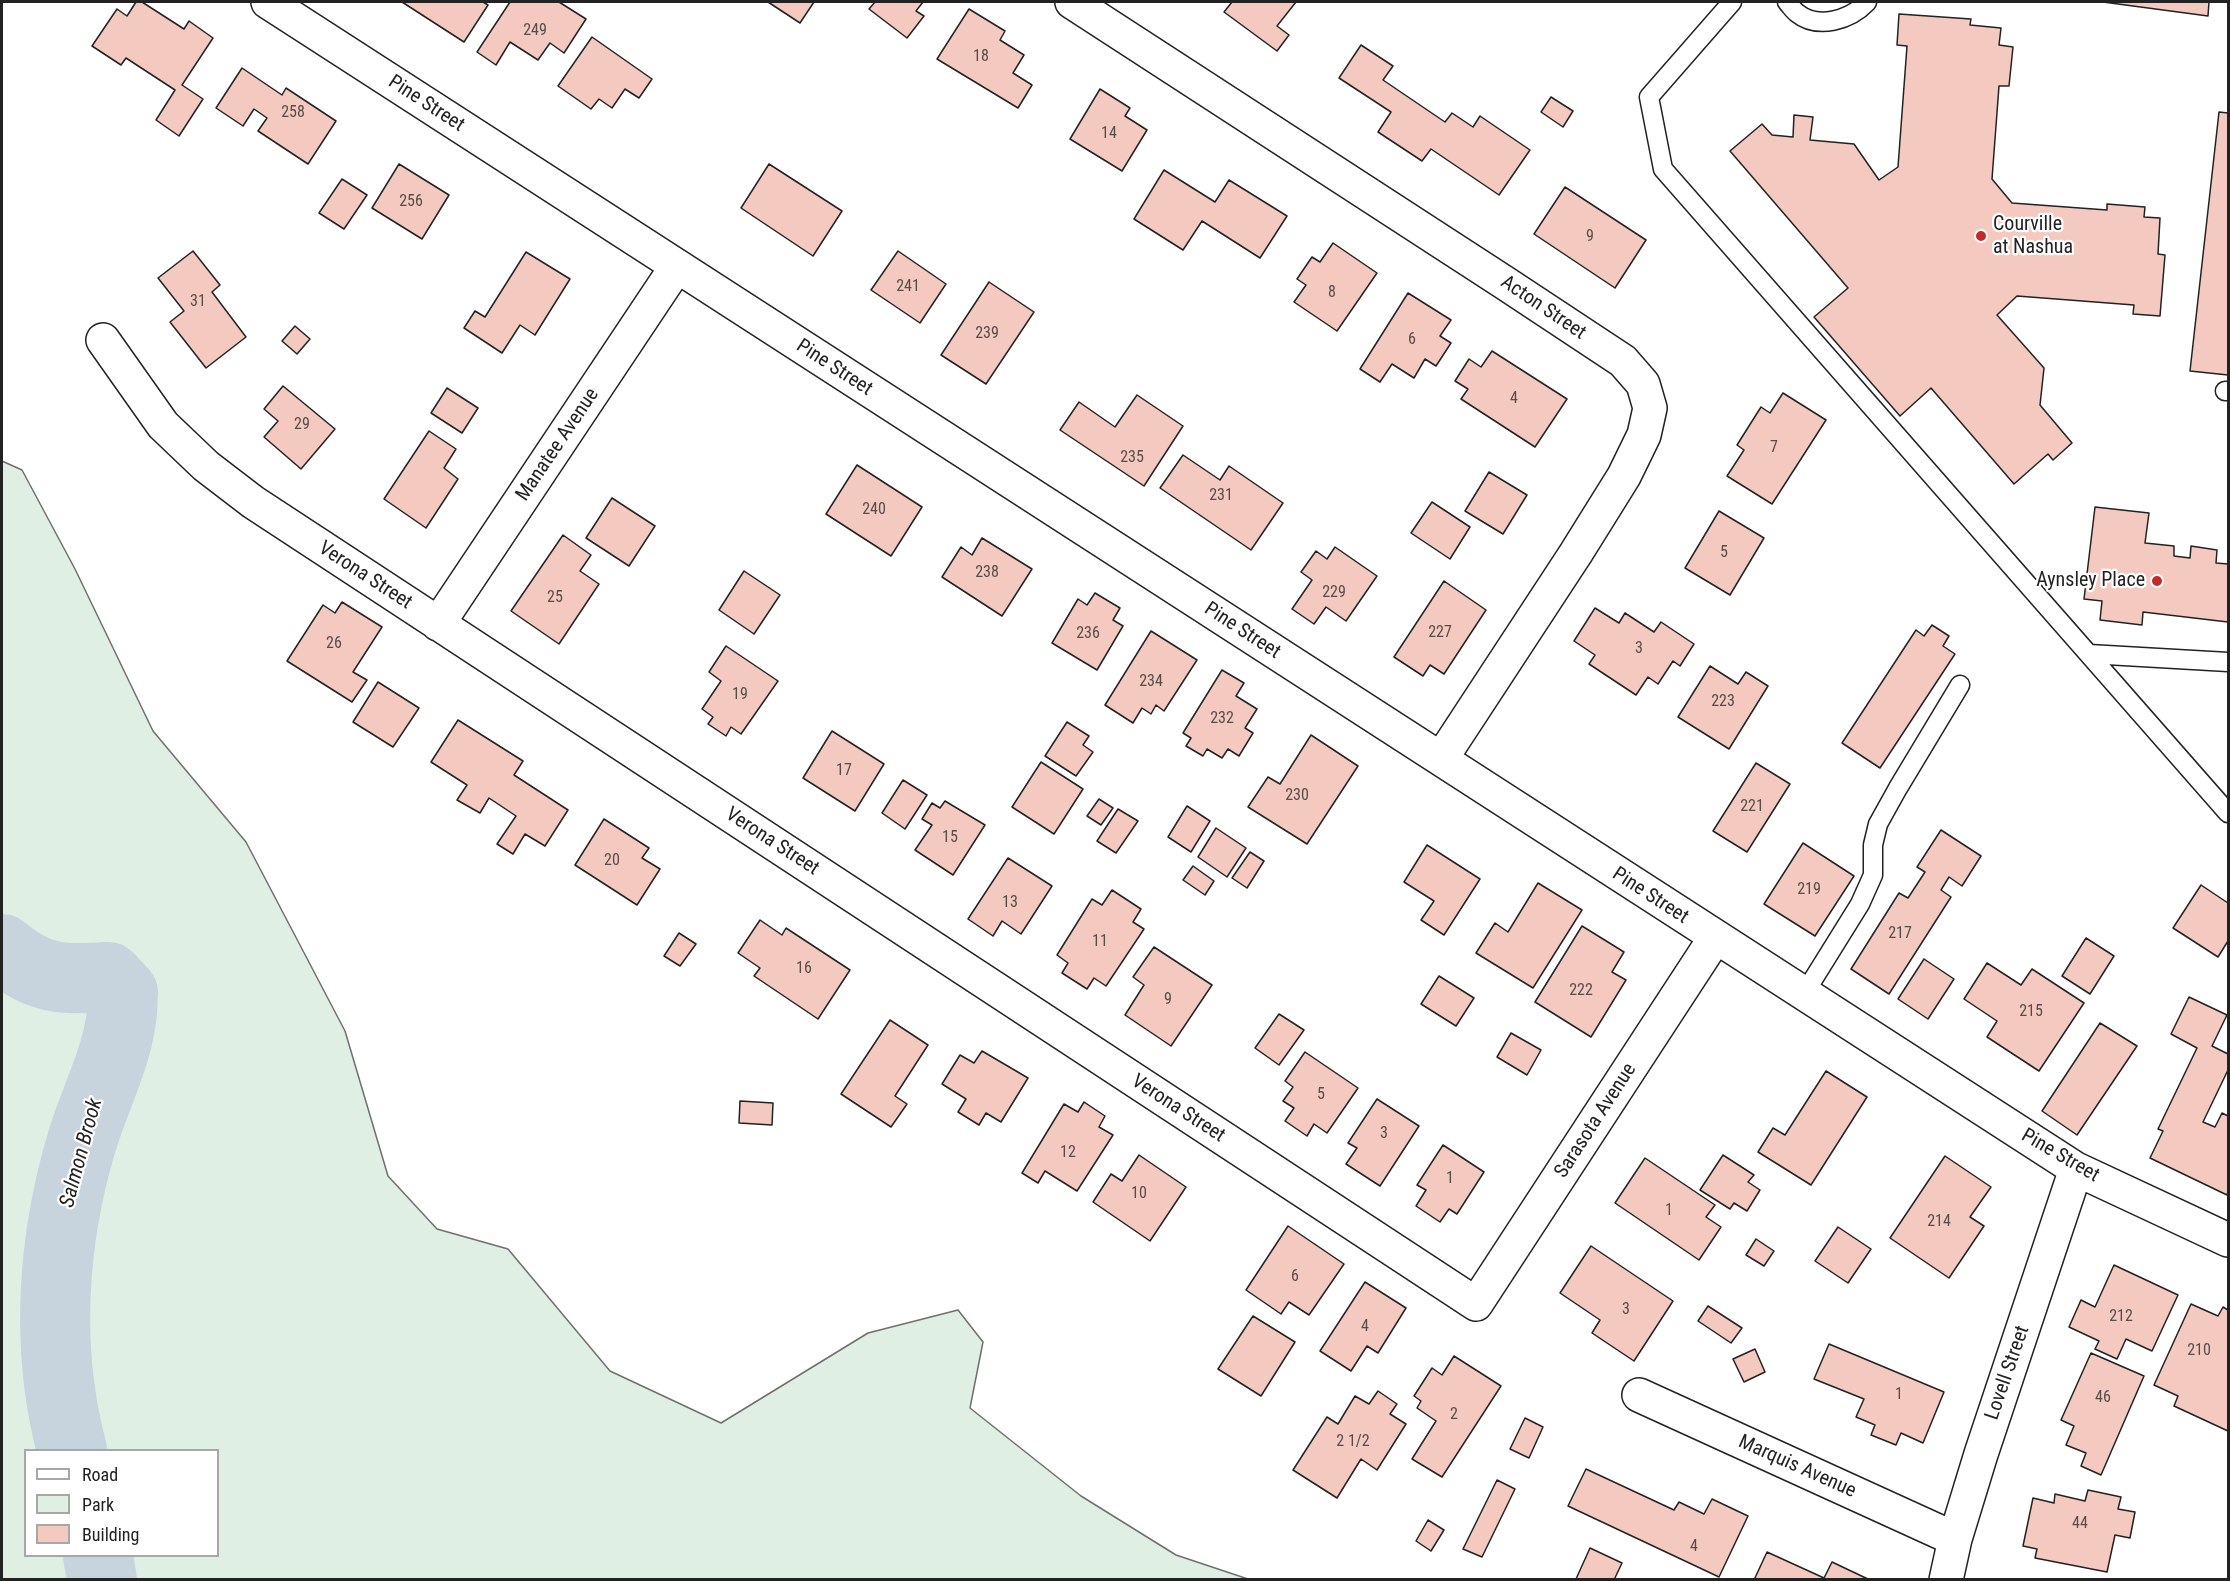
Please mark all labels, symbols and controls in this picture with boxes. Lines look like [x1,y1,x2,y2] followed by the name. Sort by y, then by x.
[523,21,547,41] house number: 249
[973,47,989,67] house number: 18
[383,70,469,138] street label: Pine Street
[281,103,305,123] house number: 258
[1101,124,1117,144] house number: 14
[399,192,423,212] house number: 256
[1993,213,2073,260] place label: Courville at Nashua
[1586,227,1594,247] house number: 9
[1974,229,1988,243] marker: Courville at Nashua
[1496,271,1590,345] street label: Acton Street
[896,277,920,297] house number: 241
[1328,283,1336,303] house number: 8
[190,292,206,312] house number: 31
[975,324,999,344] house number: 239
[1408,330,1416,350] house number: 6
[791,334,877,402] street label: Pine Street
[511,384,605,506] street label: Manatee Avenue
[1510,389,1518,409] house number: 4
[294,415,310,435] house number: 29
[1770,438,1778,458] house number: 7
[1120,448,1144,468] house number: 235
[1209,486,1233,506] house number: 231
[862,500,886,520] house number: 240
[314,537,416,615] street label: Verona Street
[1720,543,1728,563] house number: 5
[975,563,999,583] house number: 238
[2036,569,2145,593] place label: Aynsley Place
[2150,574,2164,588] marker: Aynsley Place
[1322,583,1346,603] house number: 229
[547,588,563,608] house number: 25
[1199,597,1285,665] street label: Pine Street
[1428,623,1452,643] house number: 227
[1076,624,1100,644] house number: 236
[326,634,342,654] house number: 26
[1635,639,1643,659] house number: 3
[1139,672,1163,692] house number: 234
[732,685,748,705] house number: 19
[1711,692,1735,712] house number: 223
[1210,709,1234,729] house number: 232
[836,761,852,781] house number: 17
[1285,786,1309,806] house number: 230
[1740,797,1764,817] house number: 221
[721,803,823,881] street label: Verona Street
[942,828,958,848] house number: 15
[604,851,620,871] house number: 20
[1607,862,1693,930] street label: Pine Street
[1797,880,1821,900] house number: 219
[1002,893,1018,913] house number: 13
[1888,924,1912,944] house number: 217
[1092,932,1108,952] house number: 11
[796,959,812,979] house number: 16
[1569,981,1593,1001] house number: 222
[1164,990,1172,1010] house number: 9
[2019,1002,2043,1022] house number: 215
[1550,1059,1642,1183] street label: Sarasota Avenue
[1127,1070,1229,1148] street label: Verona Street
[1317,1085,1325,1105] house number: 5
[55,1096,109,1210] water label: Salmon Brook
[1380,1124,1388,1144] house number: 3
[2017,1124,2103,1188] street label: Pine Street
[1060,1143,1076,1163] house number: 12
[1446,1169,1454,1189] house number: 1
[1131,1184,1147,1204] house number: 10
[1665,1201,1673,1221] house number: 1
[1927,1212,1951,1232] house number: 214
[1291,1267,1299,1287] house number: 6
[1622,1300,1630,1320] house number: 3
[2109,1307,2133,1327] house number: 212
[1361,1317,1369,1337] house number: 4
[1981,1323,2035,1423] street label: Lovell Street
[2187,1341,2211,1361] house number: 210
[1895,1385,1903,1405] house number: 1
[2095,1388,2111,1408] house number: 46
[1450,1405,1458,1425] house number: 2
[1734,1430,1860,1504] street label: Marquis Avenue
[1336,1432,1370,1452] house number: 2 1/2
[24,1449,219,1557] legend
[82,1464,118,1485] text: Road
[82,1494,114,1515] text: Park
[2072,1514,2088,1534] house number: 44
[82,1524,139,1545] text: Building
[1690,1537,1698,1557] house number: 4

